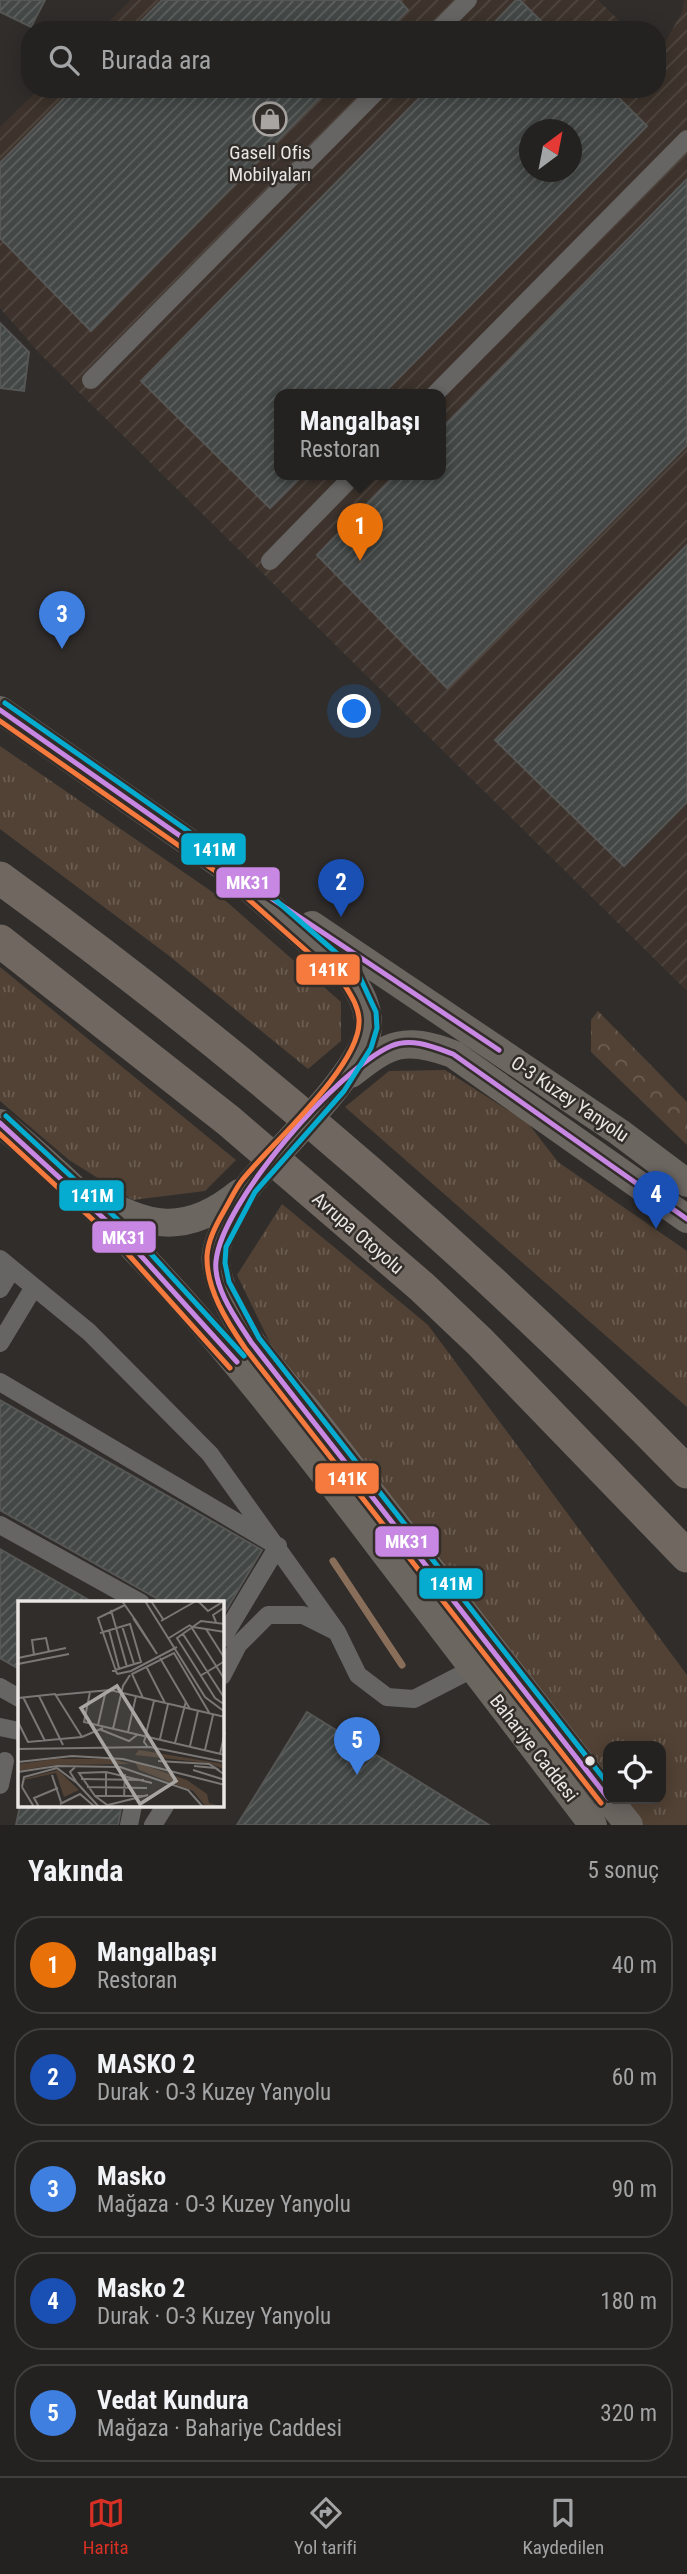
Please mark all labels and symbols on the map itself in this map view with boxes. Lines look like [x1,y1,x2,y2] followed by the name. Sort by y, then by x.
[251,100,289,138] shop icon: Gasell Ofis Mobilyaları
[519,119,582,182] north arrow
[229,141,311,186] place label: Gasell Ofis Mobilyaları
[337,503,383,561] pin: 1
[39,591,85,649] pin: 3
[337,694,371,728] your location
[180,832,247,866] line badge: 141M
[192,838,236,861] text: 141M
[318,859,364,917] pin: 2
[215,866,281,899] line badge: MK31
[226,871,270,894] text: MK31
[295,953,361,986] line badge: 141K
[308,958,348,981] text: 141K
[507,1051,633,1147] street label: O-3 Kuzey Yanyolu
[633,1171,679,1229] pin: 4
[58,1179,125,1212] line badge: 141M
[70,1184,114,1207] text: 141M
[308,1187,408,1279] street label: Avrupa Otoyolu
[91,1220,157,1254] line badge: MK31
[102,1226,146,1249] text: MK31
[314,1462,380,1495] line badge: 141K
[327,1467,367,1490] text: 141K
[374,1525,440,1558] line badge: MK31
[385,1530,429,1553] text: MK31
[418,1567,484,1600] line badge: 141M
[429,1572,473,1595] text: 141M
[18,1601,224,1808] inset map
[485,1690,583,1806] street label: Bahariye Caddesi
[334,1717,380,1775] pin: 5
[583,1754,597,1768] unlabelled marker

